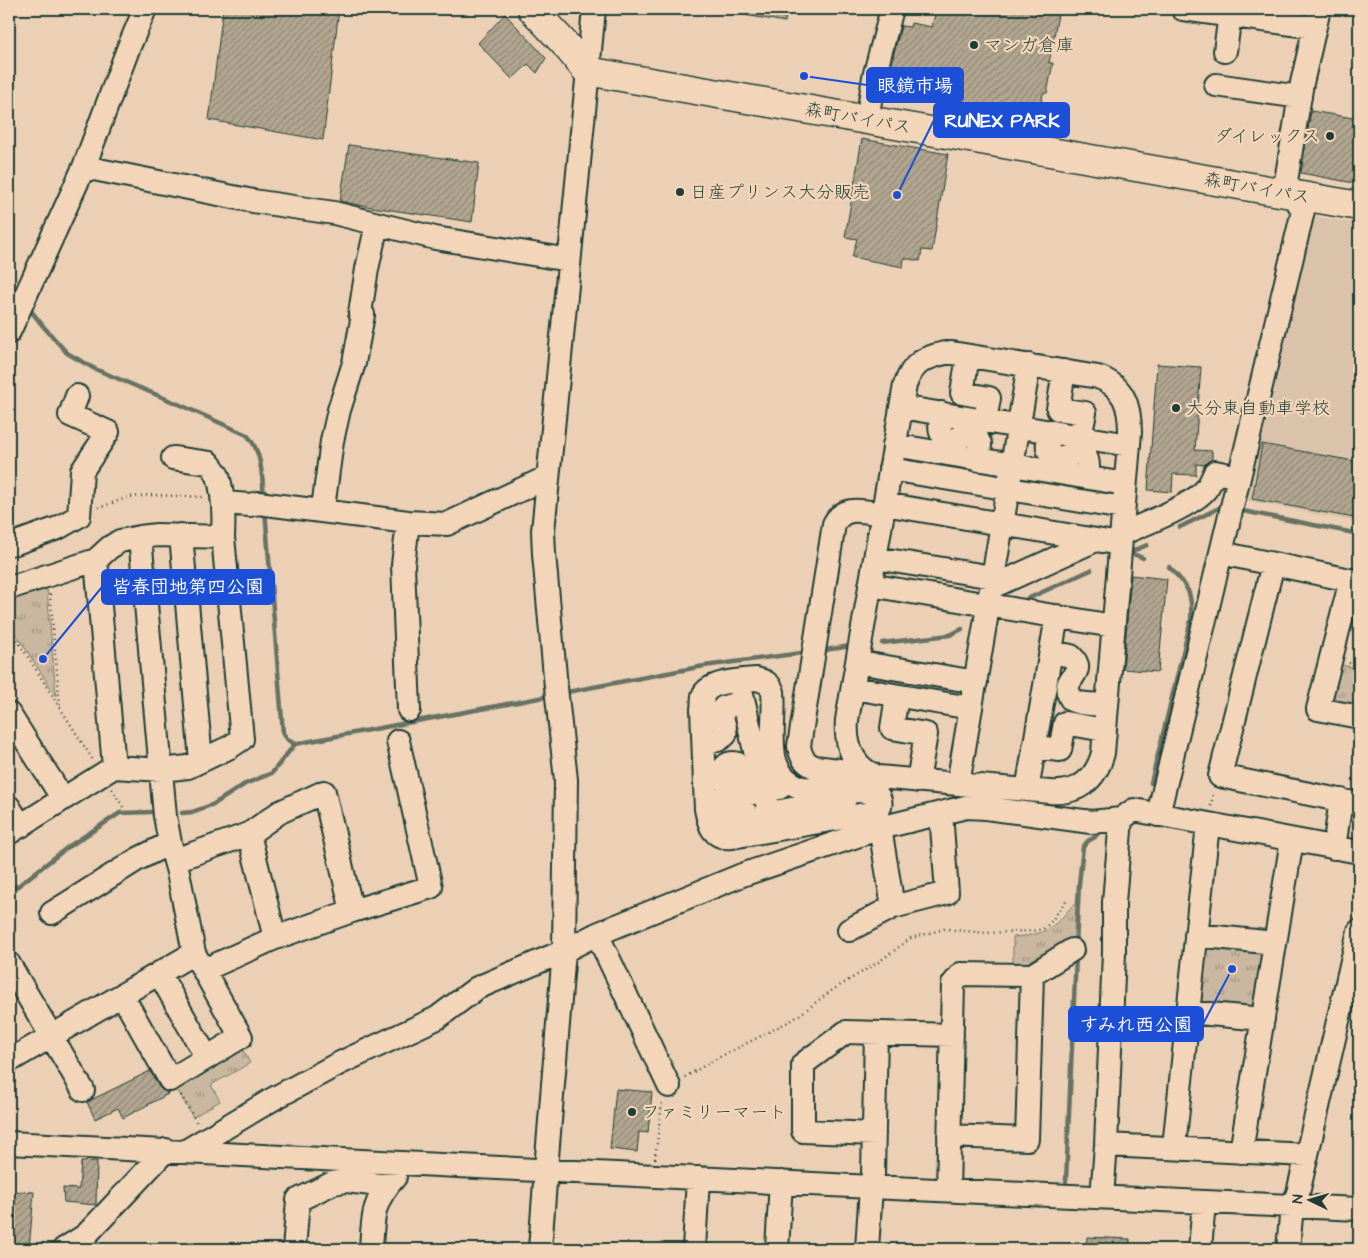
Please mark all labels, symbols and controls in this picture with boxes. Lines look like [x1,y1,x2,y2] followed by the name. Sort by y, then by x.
[984,33,1074,58] place label: マンガ倉庫
[968,39,980,51] marker: マンガ倉庫
[867,68,963,102] callout: 眼鏡市場
[877,73,953,100] text: 眼鏡市場
[803,97,913,140] street label: 森町バイパス
[934,103,1069,137] callout: RUNEX PARK
[944,108,1060,135] text: RUNEX PARK
[1214,124,1320,149] place label: ダイレックス
[1324,130,1336,142] marker: ダイレックス
[1202,167,1312,210] street label: 森町バイパス
[690,180,870,205] place label: 日産プリンス大分販売
[674,186,686,198] marker: 日産プリンス大分販売
[1186,396,1330,421] place label: 大分東自動車学校
[1170,402,1182,414] marker: 大分東自動車学校
[102,570,274,604] callout: 皆春団地第四公園
[112,574,264,601] text: 皆春団地第四公園
[1069,1007,1203,1041] callout: すみれ西公園
[1080,1012,1192,1039] text: すみれ西公園
[642,1100,786,1125] place label: ファミリーマート
[626,1106,638,1118] marker: ファミリーマート
[1286,1176,1336,1226] north arrow
[1288,1193,1308,1204] text: N

